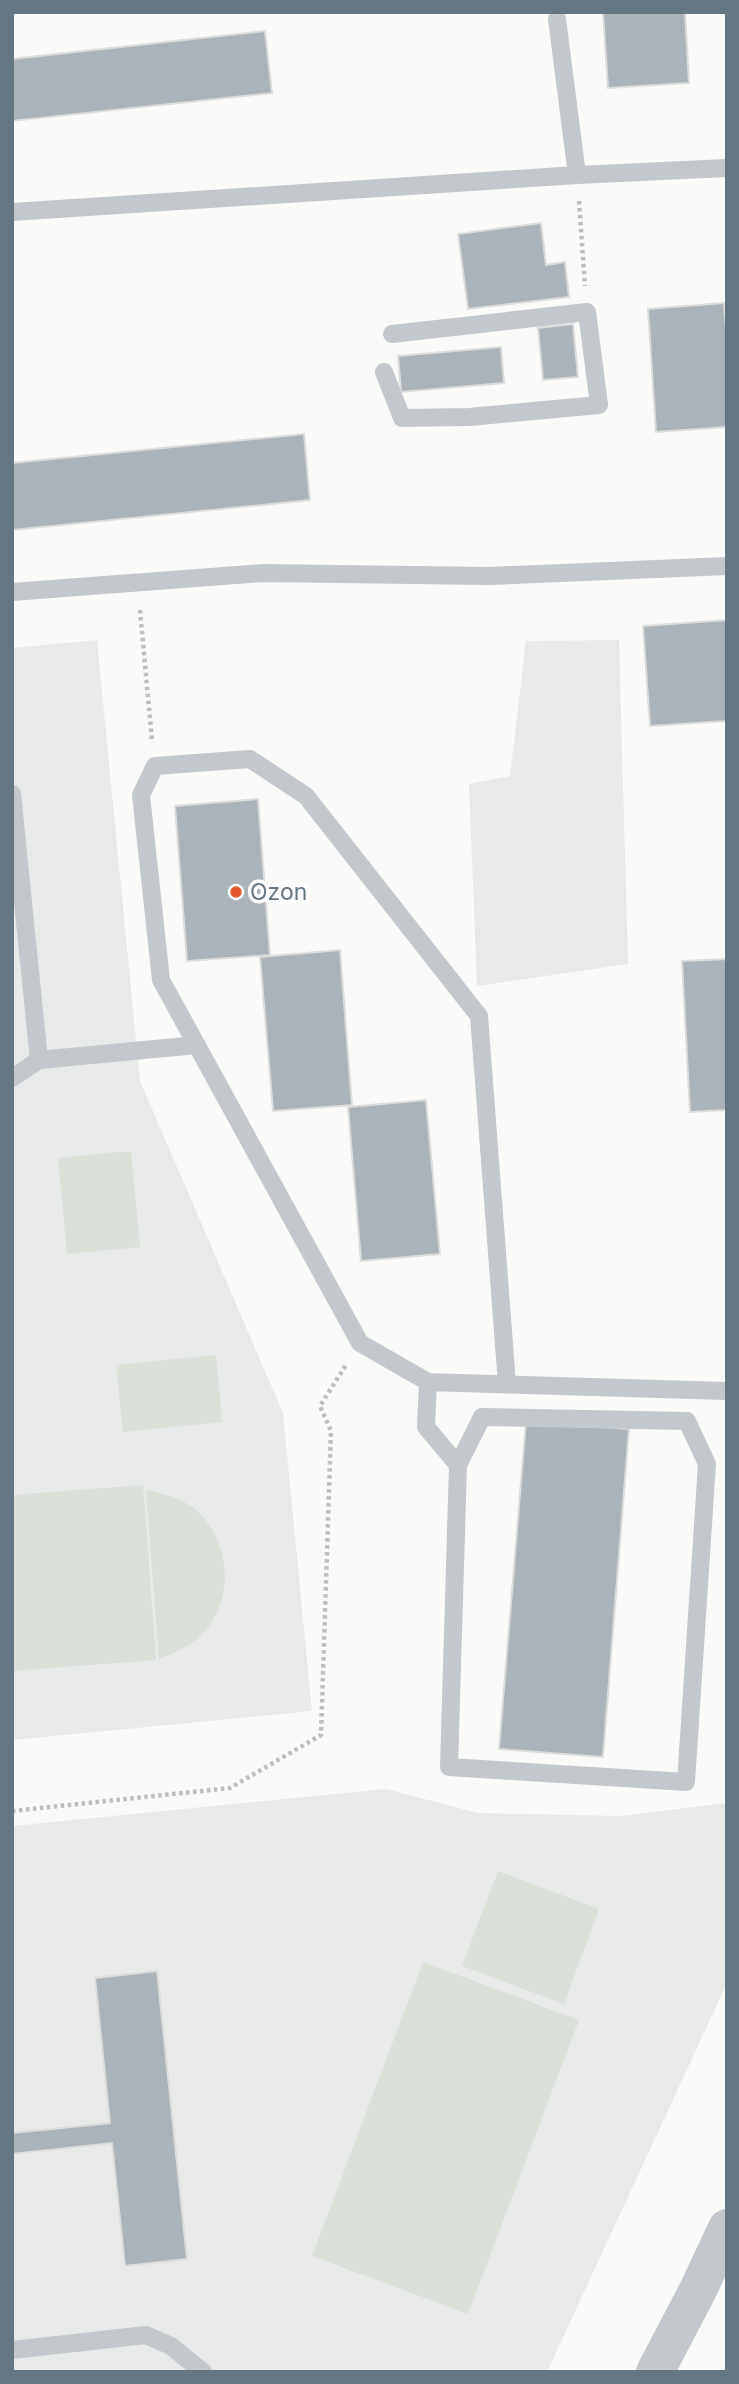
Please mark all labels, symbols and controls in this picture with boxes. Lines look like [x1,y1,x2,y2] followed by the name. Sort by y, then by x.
[250,878,307,906] place label: Ozon
[228,884,244,900] marker: Ozon

